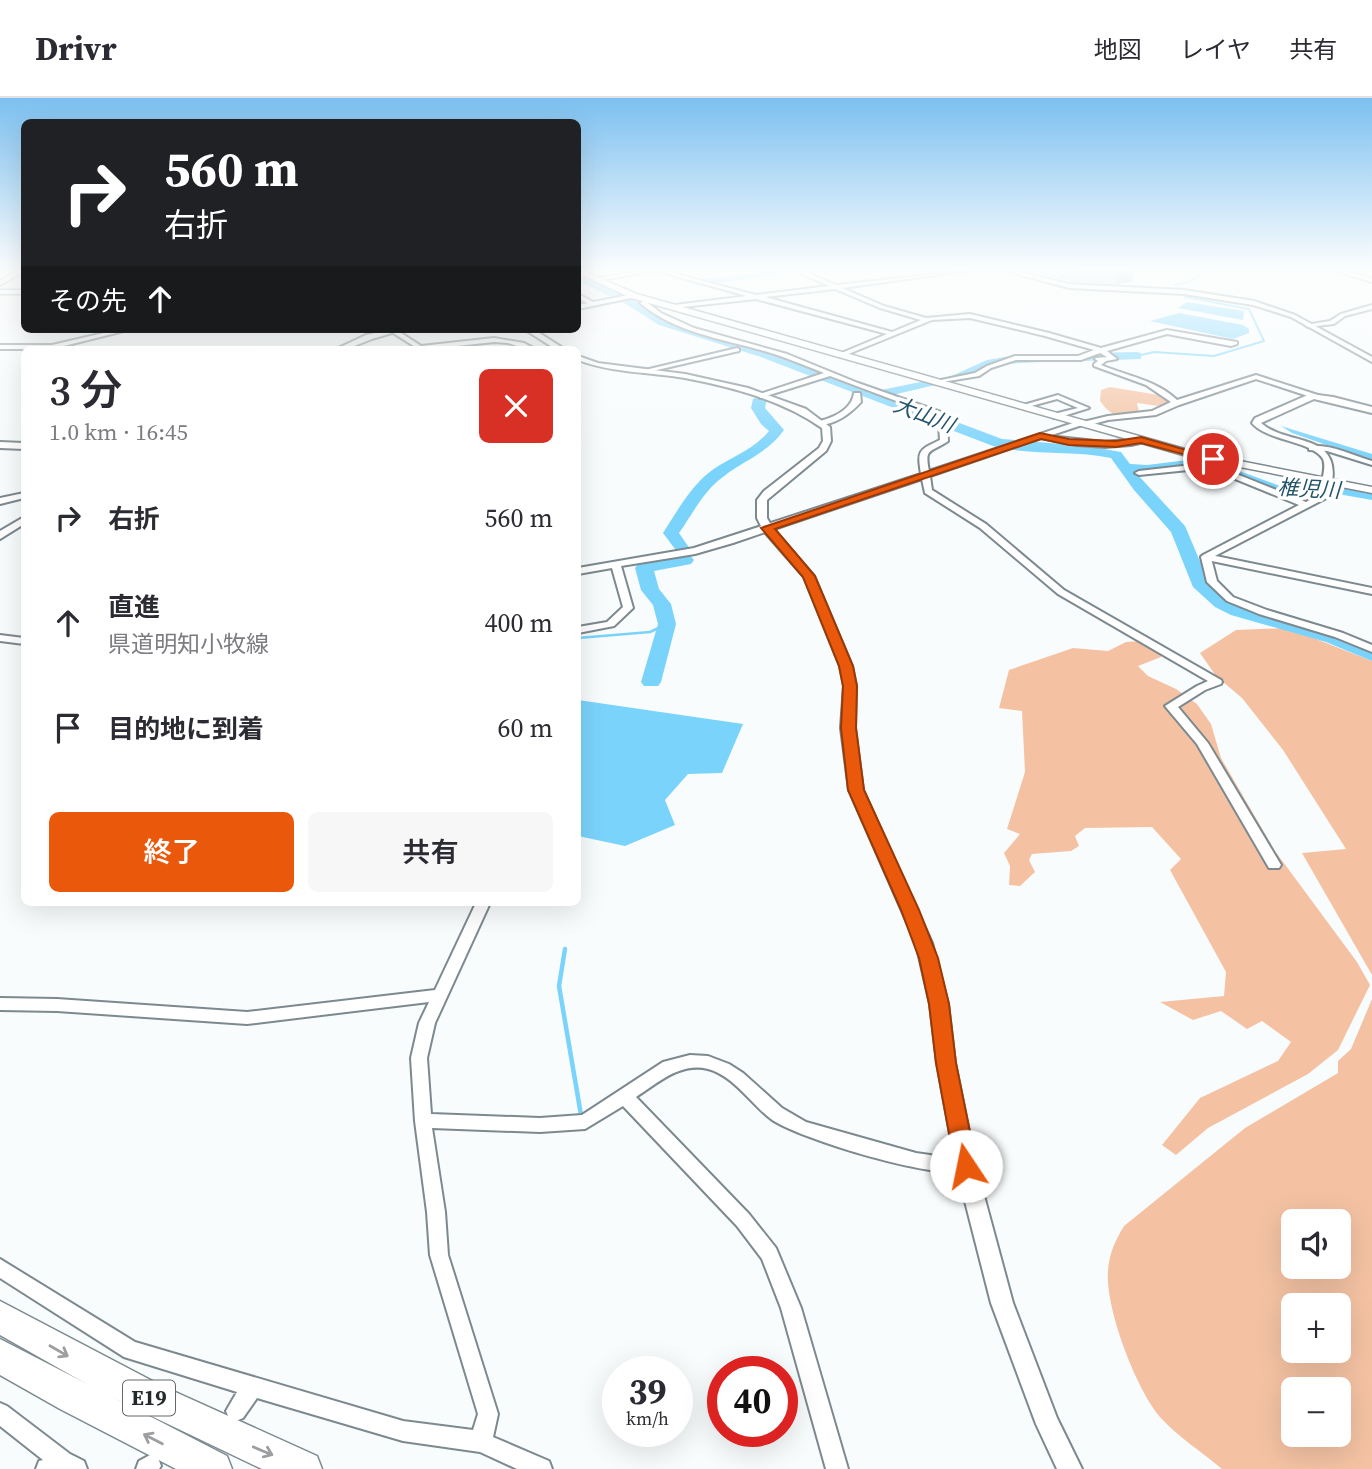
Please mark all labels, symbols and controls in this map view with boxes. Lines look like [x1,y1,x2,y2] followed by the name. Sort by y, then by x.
[35,26,117,71] text: Drivr
[1094,33,1142,66] text: 地図
[1180,33,1251,66] text: レイヤ
[1289,33,1337,66] text: 共有
[164,135,299,202] text: 560 m
[49,147,140,238] icon: right
[164,203,228,247] text: 右折
[141,280,179,318] icon: ahead
[49,283,127,319] text: その先
[49,361,122,419] text: 3 分
[479,369,553,443] button: close
[890,390,961,440] water label: 大山川
[49,416,188,448] text: 1.0 km · 16:45
[1183,429,1243,489] pin
[1194,440,1232,478] icon: arrive
[1277,472,1343,505] water label: 椎児川
[49,499,87,537] icon: right
[485,500,553,536] text: 560 m
[108,501,160,537] text: 右折
[108,589,160,625] text: 直進
[49,604,87,642] icon: ahead
[485,605,553,641] text: 400 m
[108,628,269,660] text: 県道明知小牧線
[49,709,87,747] icon: arrive
[498,710,553,746] text: 60 m
[108,711,264,747] text: 目的地に到着
[49,812,294,892] button: 終了
[308,812,553,892] button: 共有
[929,1129,1003,1203] position arrow
[1281,1209,1351,1447] map controls
[1281,1209,1351,1279] button: sound
[1281,1293,1351,1363] button: +
[49,1344,69,1358] one-way arrow
[707,1356,798,1447] speed limit sign: 40
[629,1368,666,1416] text: 39
[1281,1377,1351,1447] button: −
[123,1380,175,1416] road number: E19
[626,1406,669,1431] text: km/h
[143,1431,163,1445] one-way arrow
[252,1446,273,1459] one-way arrow

